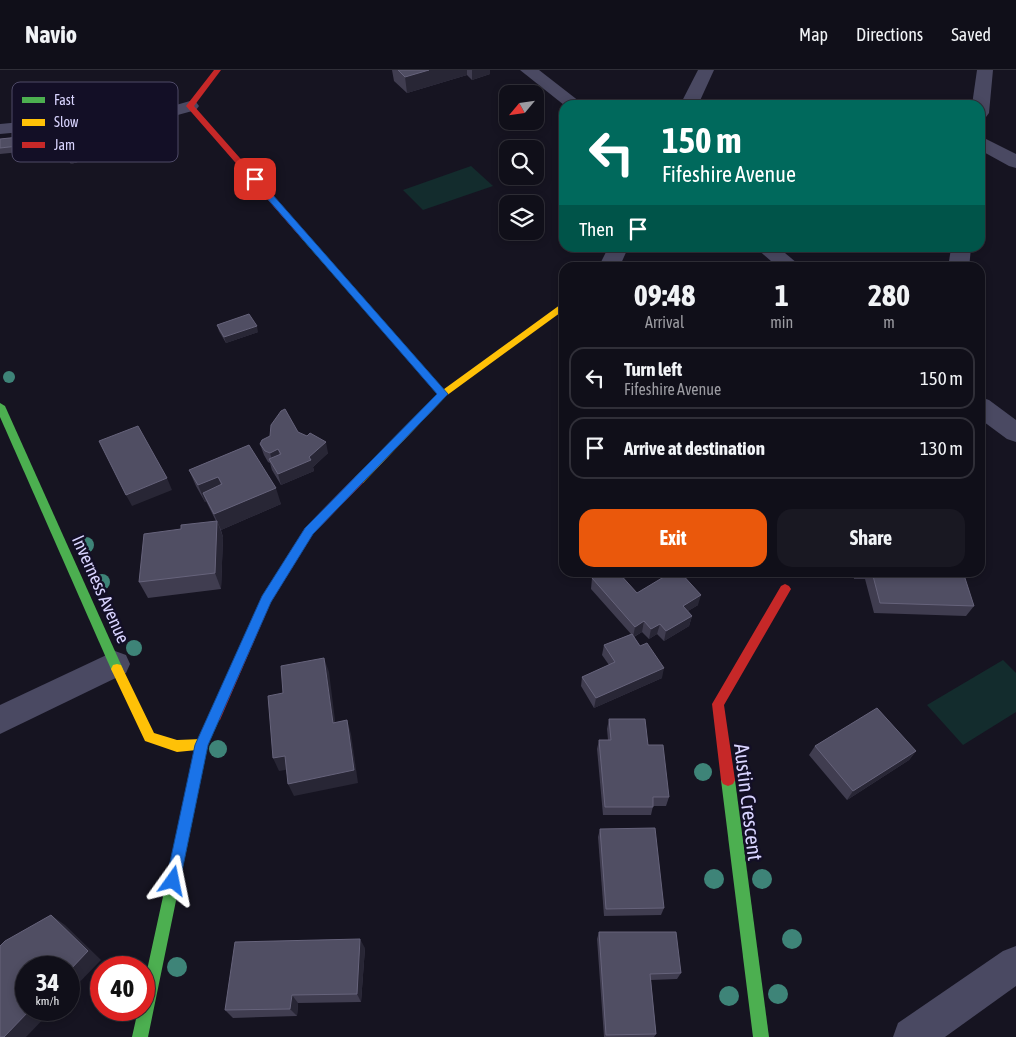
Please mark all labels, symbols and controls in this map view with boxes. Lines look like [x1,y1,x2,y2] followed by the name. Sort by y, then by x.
[25,21,77,48] text: Navio
[799,24,828,45] text: Map
[856,24,923,45] text: Directions
[951,24,991,45] text: Saved
[12,82,178,162] legend
[499,85,544,130] north arrow
[499,85,544,240] map controls
[54,92,75,108] text: Fast
[54,114,79,130] text: Slow
[579,120,644,185] icon: left
[662,120,741,160] text: 150 m
[54,137,75,153] text: Jam
[499,140,544,185] button: search
[234,158,276,200] pin
[662,161,796,187] text: Fifeshire Avenue
[241,165,269,193] icon: arrive
[499,195,544,240] button: layers
[624,215,652,243] icon: arrive
[579,218,614,240] text: Then
[634,278,695,312] text: 09:48
[775,278,789,312] text: 1
[868,278,910,312] text: 280
[645,313,684,331] text: Arrival
[770,313,793,331] text: min
[883,313,895,331] text: m
[624,358,682,380] text: Turn left
[581,364,609,392] icon: left
[920,367,963,389] text: 150 m
[624,380,721,398] text: Fifeshire Avenue
[581,434,609,462] icon: arrive
[624,437,765,459] text: Arrive at destination
[920,437,963,459] text: 130 m
[579,509,767,567] button: Exit
[777,509,965,567] button: Share
[68,532,134,646] street label: Inverness Avenue
[730,742,768,862] street label: Austin Crescent
[146,854,198,906] position arrow
[90,956,155,1021] speed limit sign: 40
[36,968,59,996] text: 34
[36,994,59,1008] text: km/h

